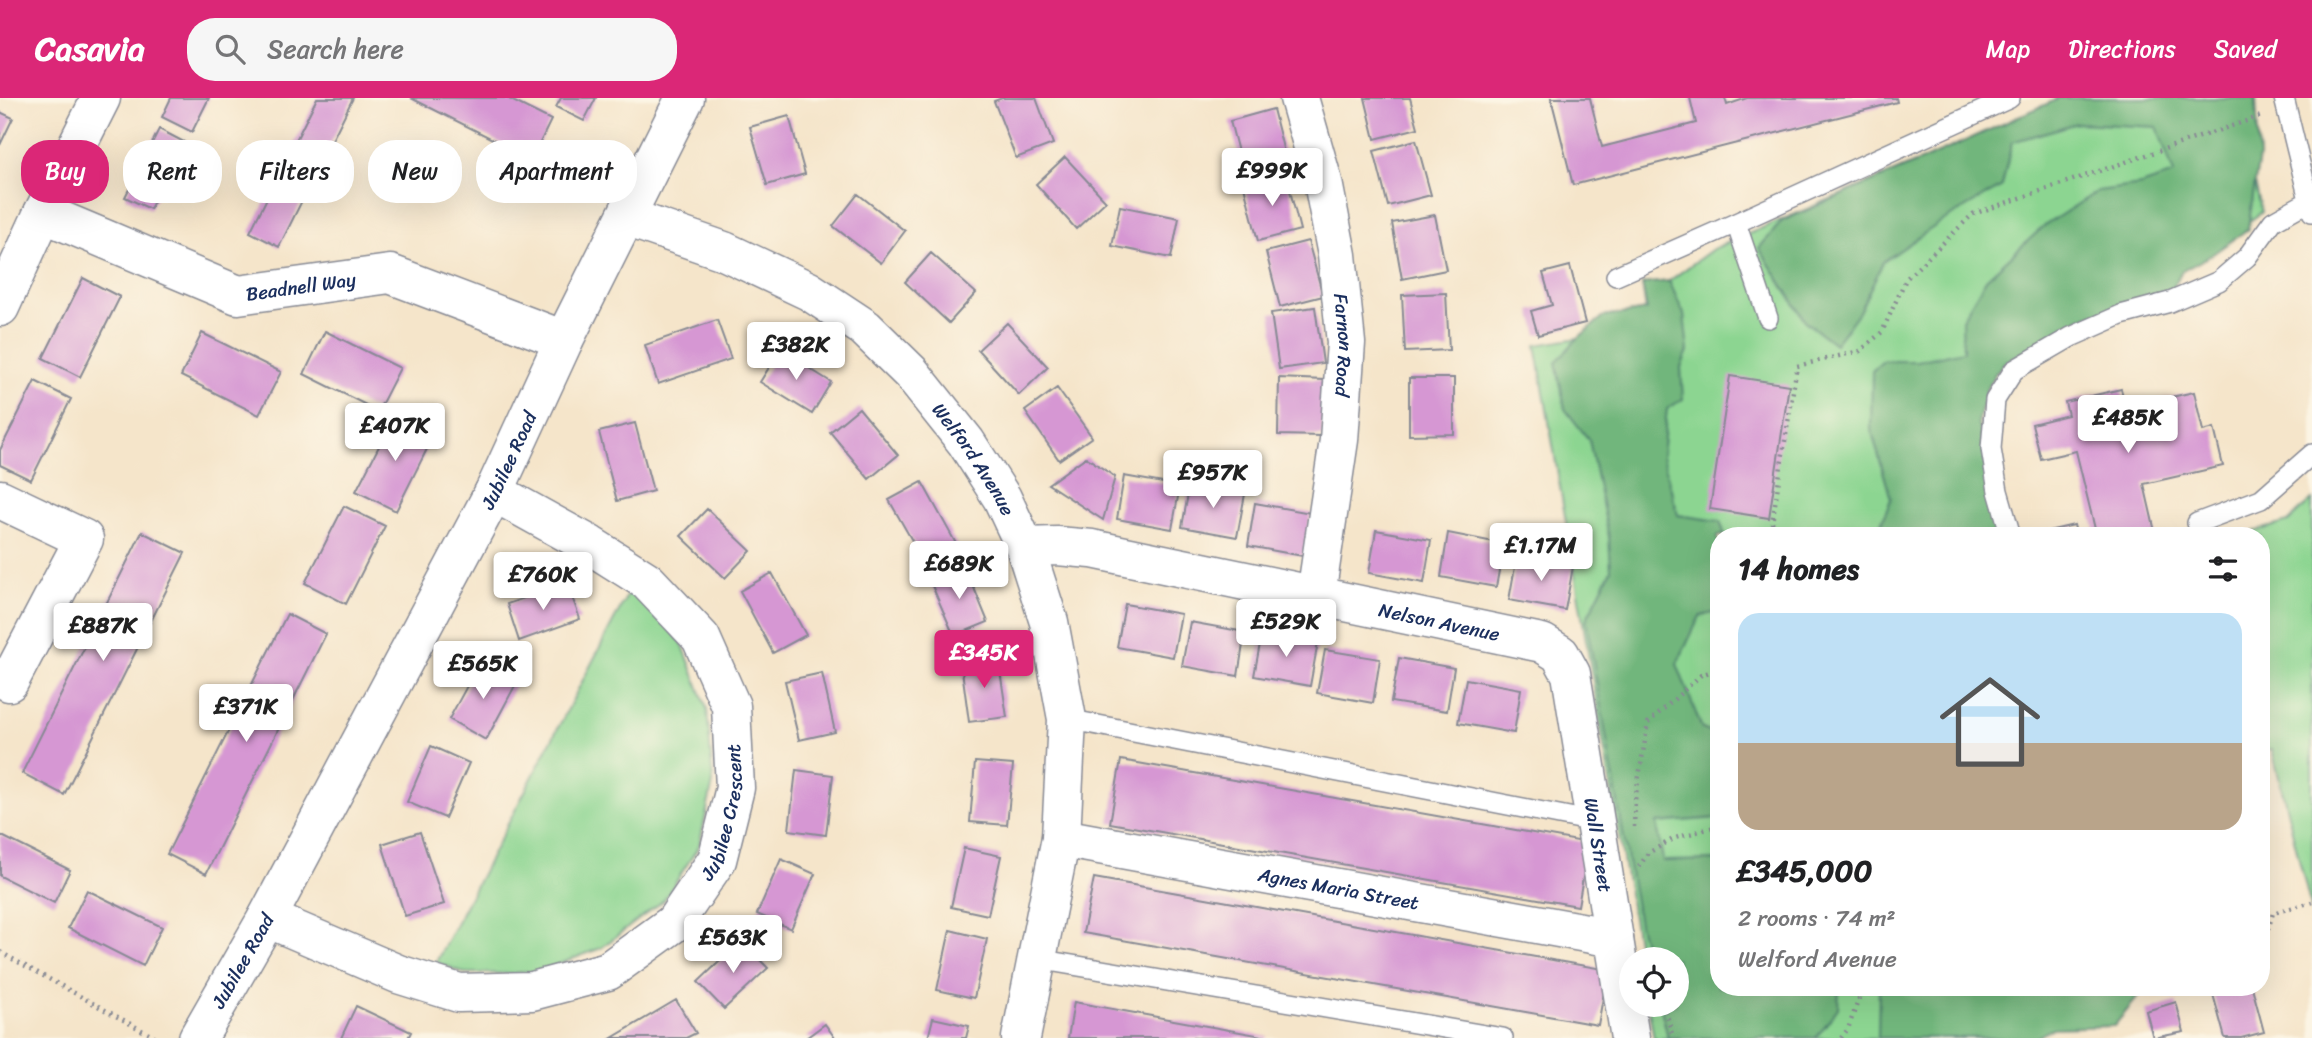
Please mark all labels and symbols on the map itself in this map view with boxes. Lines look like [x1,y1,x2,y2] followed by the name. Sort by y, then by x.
[1223,148,1321,208] pin: £999K
[244,262,358,310] street label: Beadnell Way
[1325,292,1363,400] street label: Farnon Road
[747,322,845,382] pin: £382K
[924,395,1025,521] street label: Welford Avenue
[2079,396,2177,455] pin: £485K
[346,404,444,463] pin: £407K
[471,404,546,516] street label: Jubilee Road
[1164,450,1262,510] pin: £957K
[1484,524,1598,583] pin: £1.17M
[910,542,1008,601] pin: £689K
[494,552,592,612] pin: £760K
[1376,593,1503,650] street label: Nelson Avenue
[1237,600,1335,659] pin: £529K
[54,603,152,663] pin: £887K
[935,630,1033,690] pin: £345K
[434,642,532,701] pin: £565K
[197,684,295,744] pin: £371K
[691,744,752,888] street label: Jubilee Crescent
[1575,795,1623,895] street label: Wall Street
[1254,857,1422,919] street label: Agnes Maria Street
[201,905,284,1015] street label: Jubilee Road
[684,916,782,975] pin: £563K

